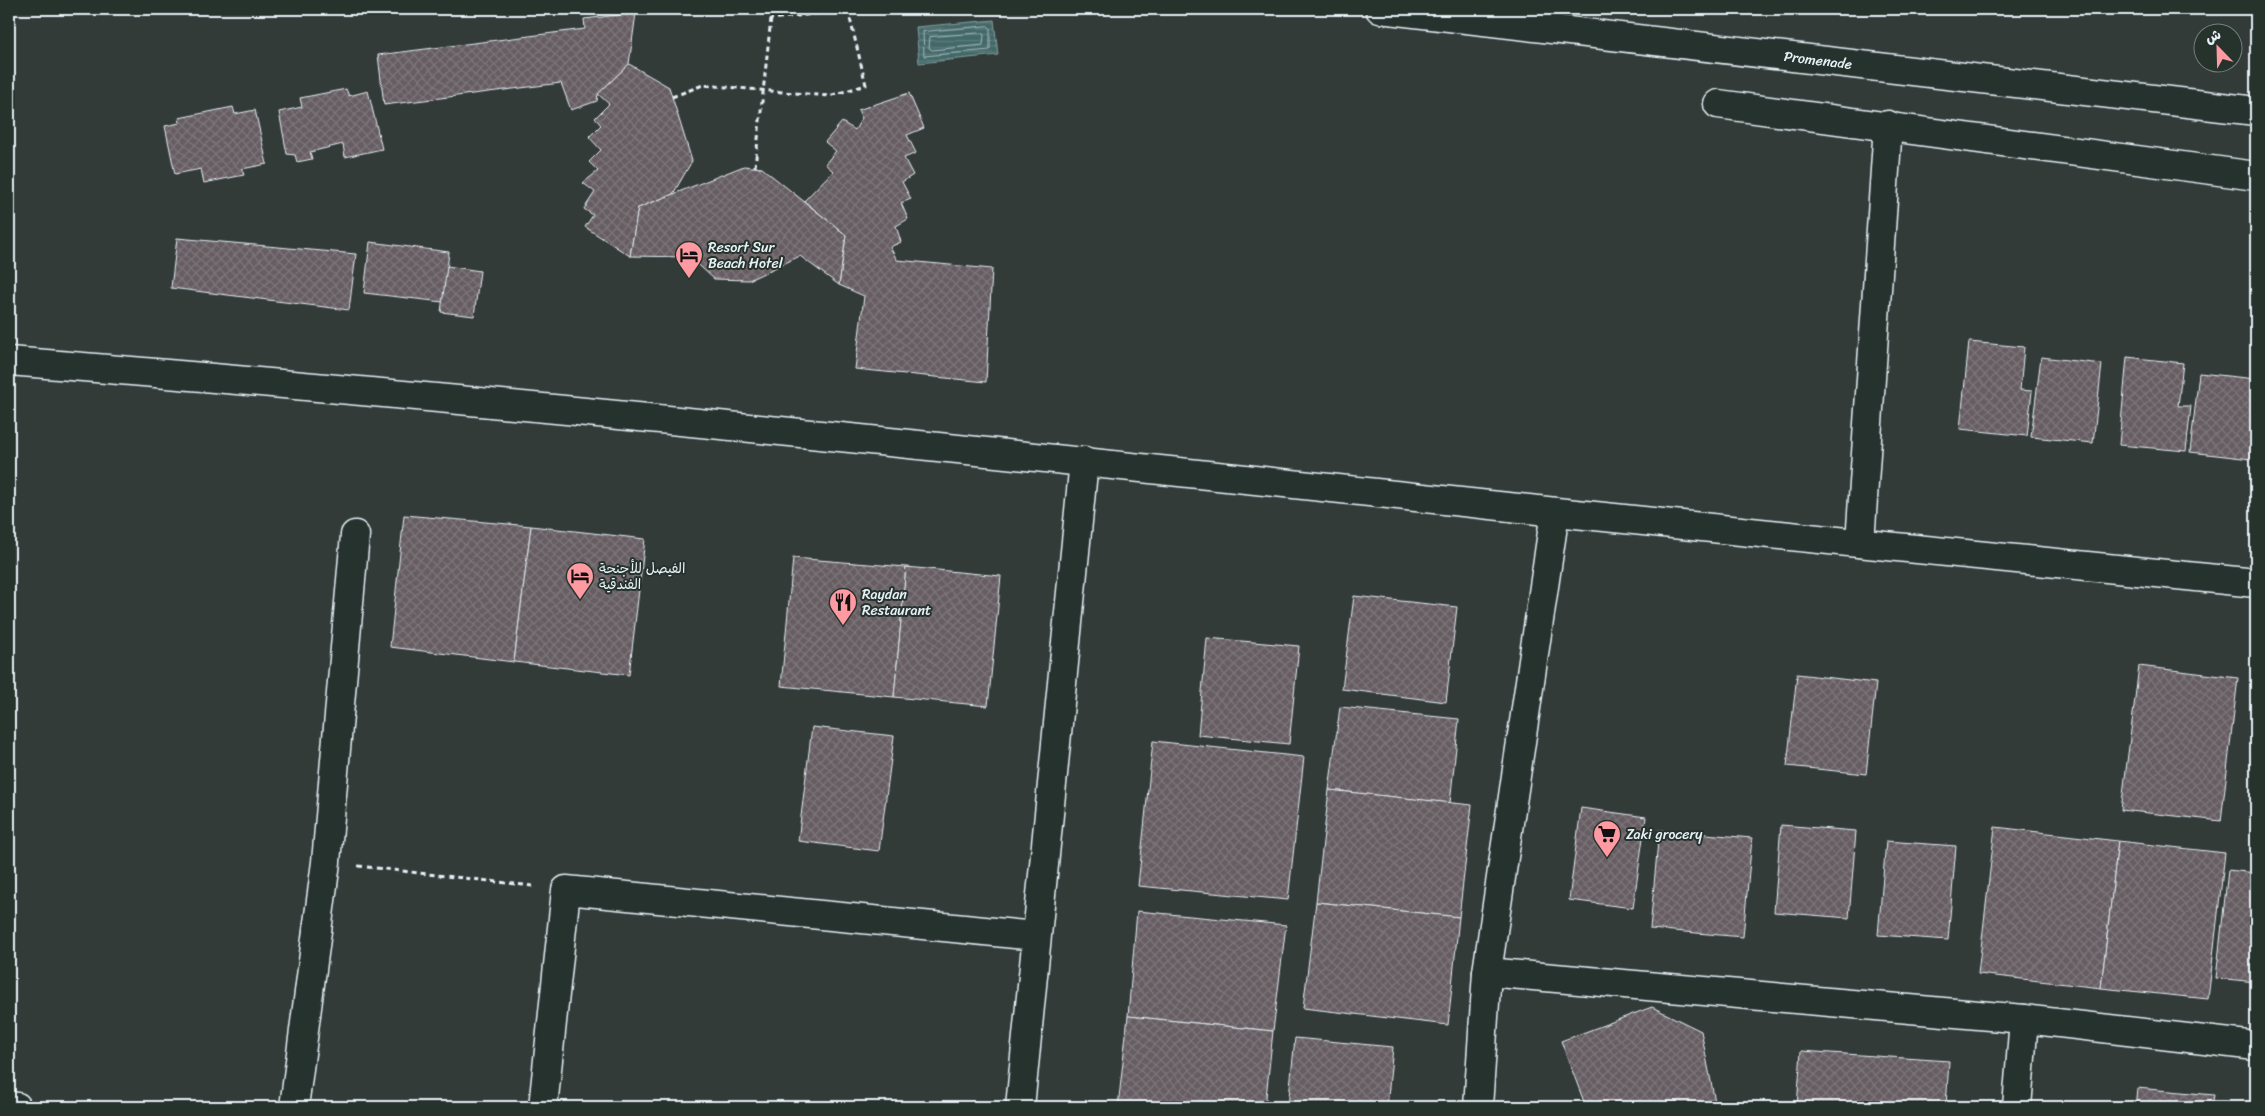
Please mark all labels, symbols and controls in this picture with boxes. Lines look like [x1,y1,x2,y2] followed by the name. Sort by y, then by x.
[2192,22,2242,72] north arrow
[2201,22,2225,51] text: ش
[1782,44,1853,77] street label: Promenade
[708,235,784,276] place label: Resort Sur Beach Hotel
[674,240,704,279] hotel icon: Resort Sur Beach Hotel
[599,556,685,597] place label: الفيصل للأجنحة الفندقية
[565,561,595,600] hotel icon: الفيصل للأجنحة الفندقية
[862,582,931,623] place label: Raydan Restaurant
[828,587,858,626] restaurant icon: Raydan Restaurant
[1592,819,1622,858] supermarket icon: Zaki grocery
[1626,822,1703,847] place label: Zaki grocery

